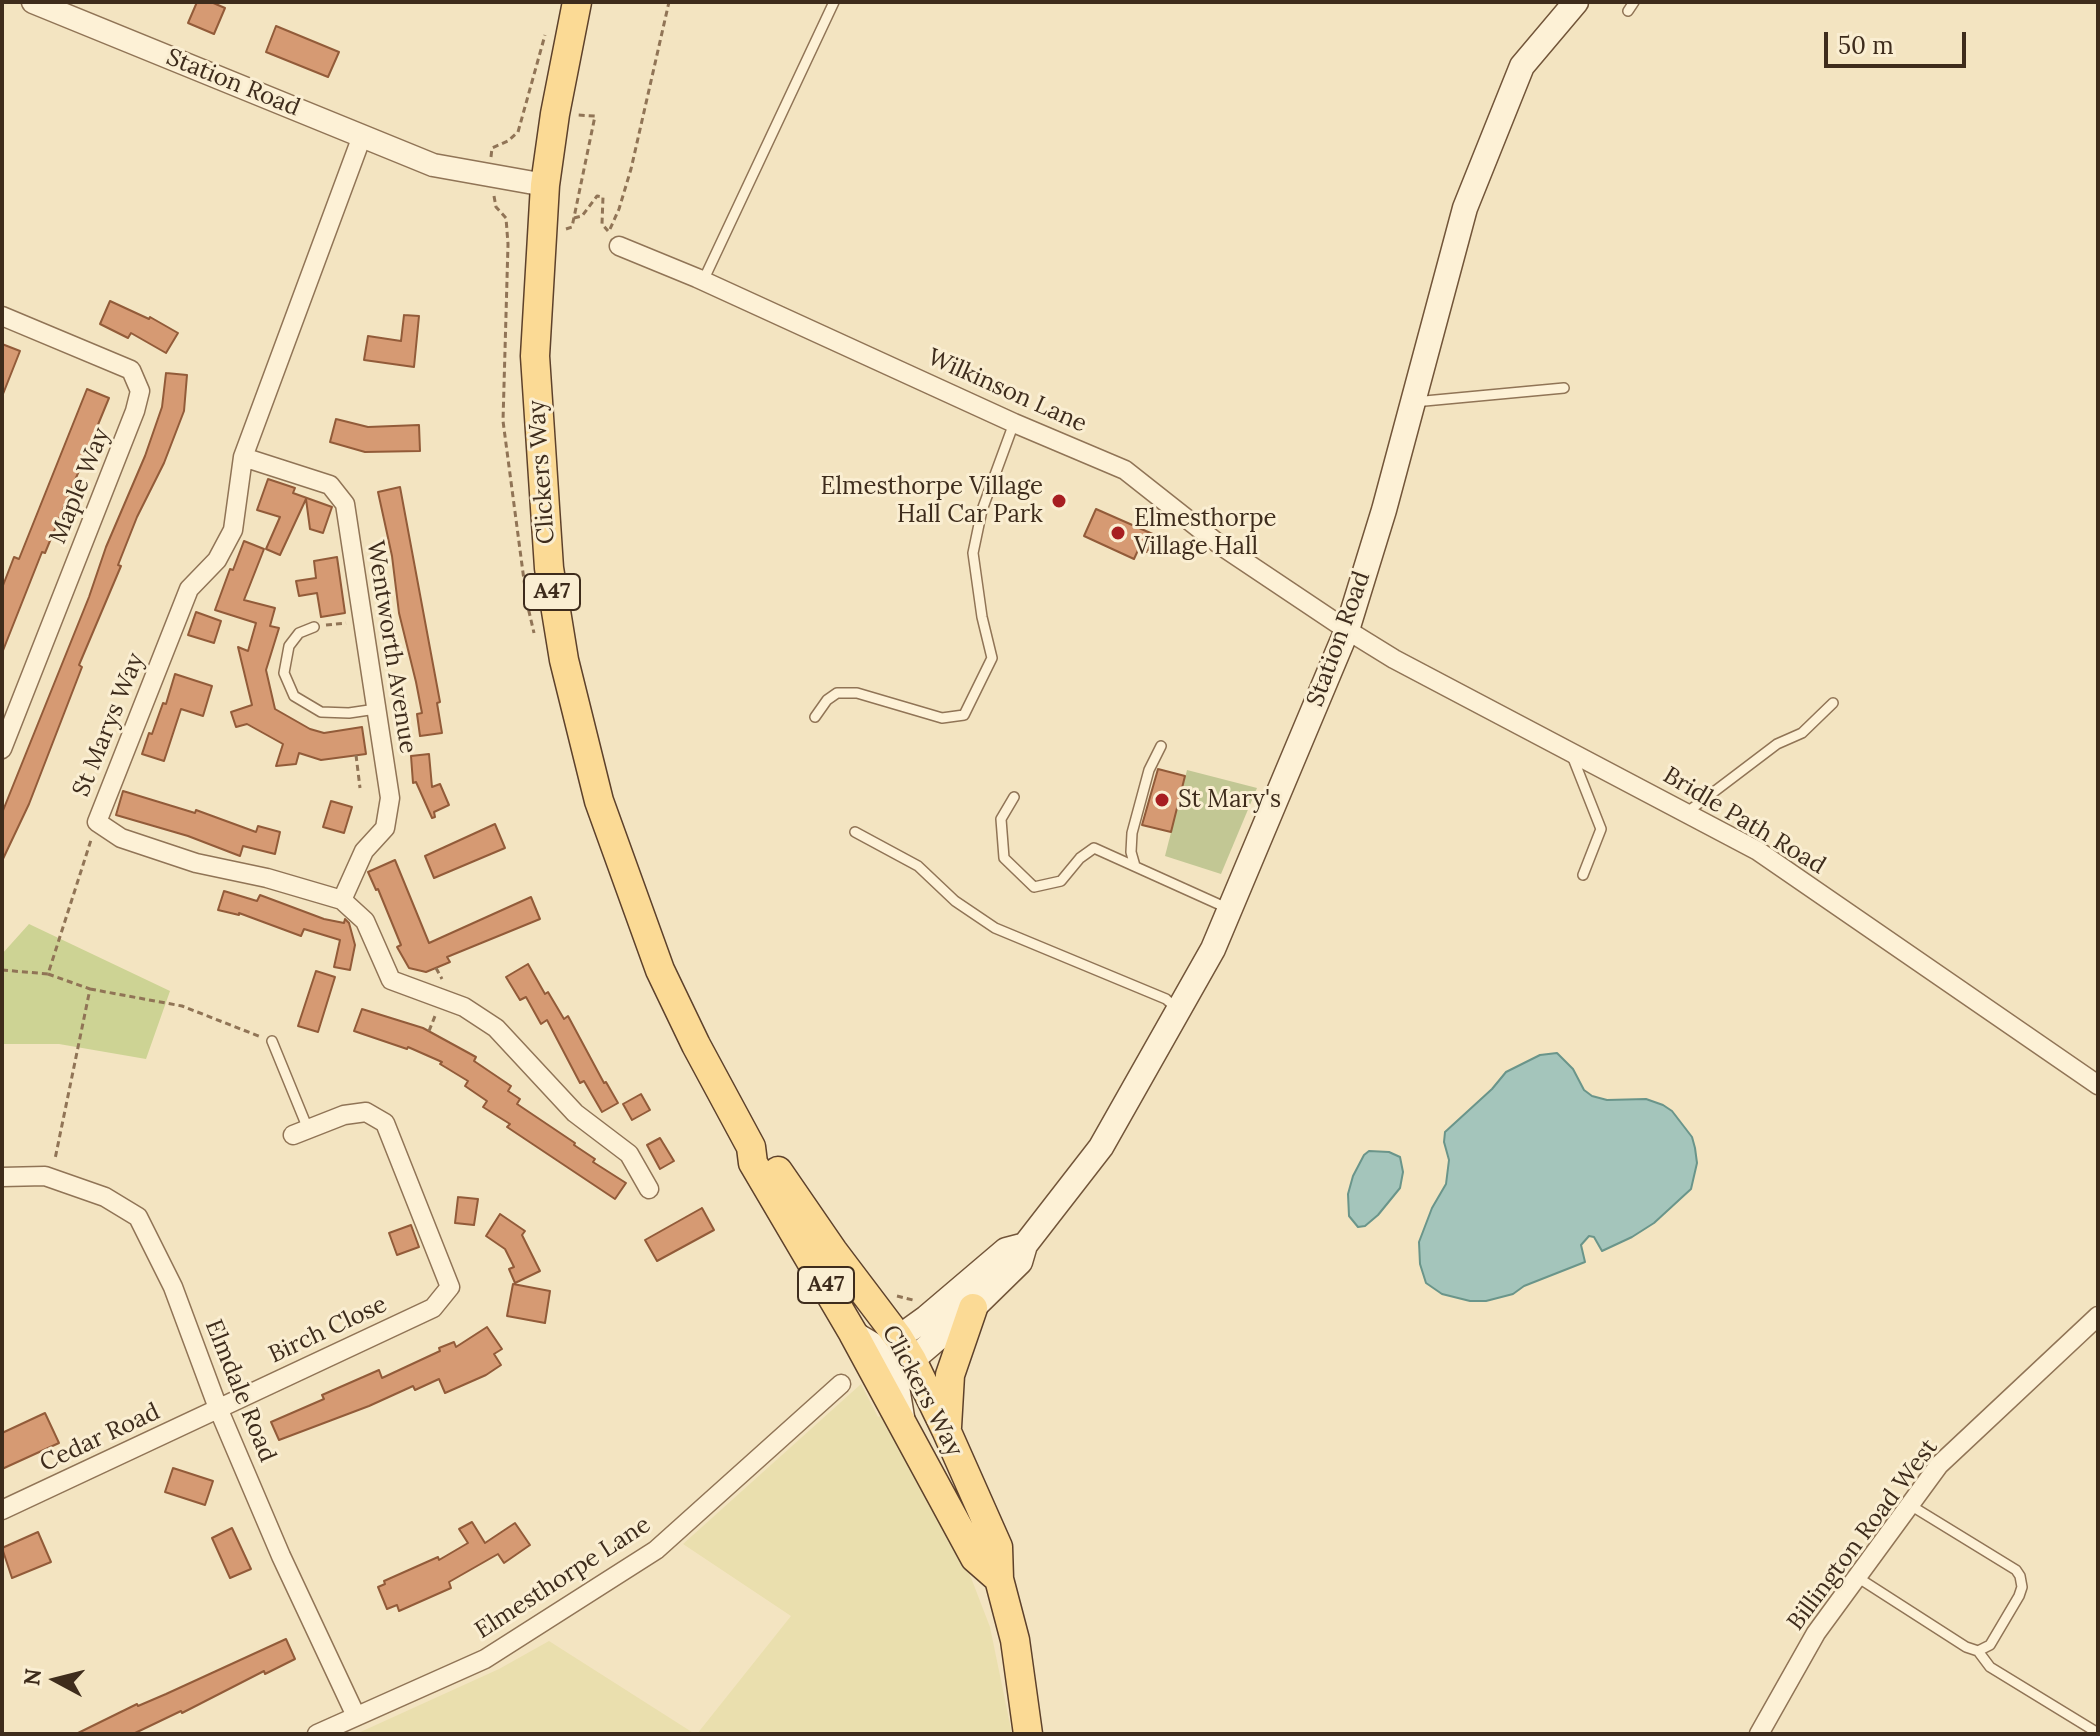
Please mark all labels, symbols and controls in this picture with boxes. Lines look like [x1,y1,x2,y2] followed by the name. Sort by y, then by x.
[1828,16,1970,66] scale bar
[1838,30,1894,61] text: 50 m
[162,43,304,123] street label: Station Road
[923,343,1091,439] street label: Wilkinson Lane
[523,399,561,545] street label: Clickers Way
[44,424,116,548] street label: Maple Way
[821,473,1043,529] place label: Elmesthorpe Village Hall Car Park
[1050,492,1068,510] marker: Elmesthorpe Village Hall Car Park
[1134,505,1276,561] place label: Elmesthorpe Village Hall
[1109,524,1127,542] marker: Elmesthorpe Village Hall
[360,539,422,755] street label: Wentworth Avenue
[1301,568,1377,710] street label: Station Road
[524,574,580,610] road number: A47
[67,649,151,801] street label: St Marys Way
[1658,761,1830,881] street label: Bridle Path Road
[1178,786,1281,814] place label: St Mary's
[1153,791,1171,809] marker: St Mary's
[798,1267,854,1303] road number: A47
[265,1290,391,1370] street label: Birch Close
[198,1316,282,1466] street label: Elmdale Road
[875,1321,969,1461] street label: Clickers Way
[36,1398,164,1478] street label: Cedar Road
[1782,1434,1944,1636] street label: Billington Road West
[470,1511,656,1645] street label: Elmesthorpe Lane
[16,1640,96,1720] north arrow
[17,1667,47,1687] text: N

